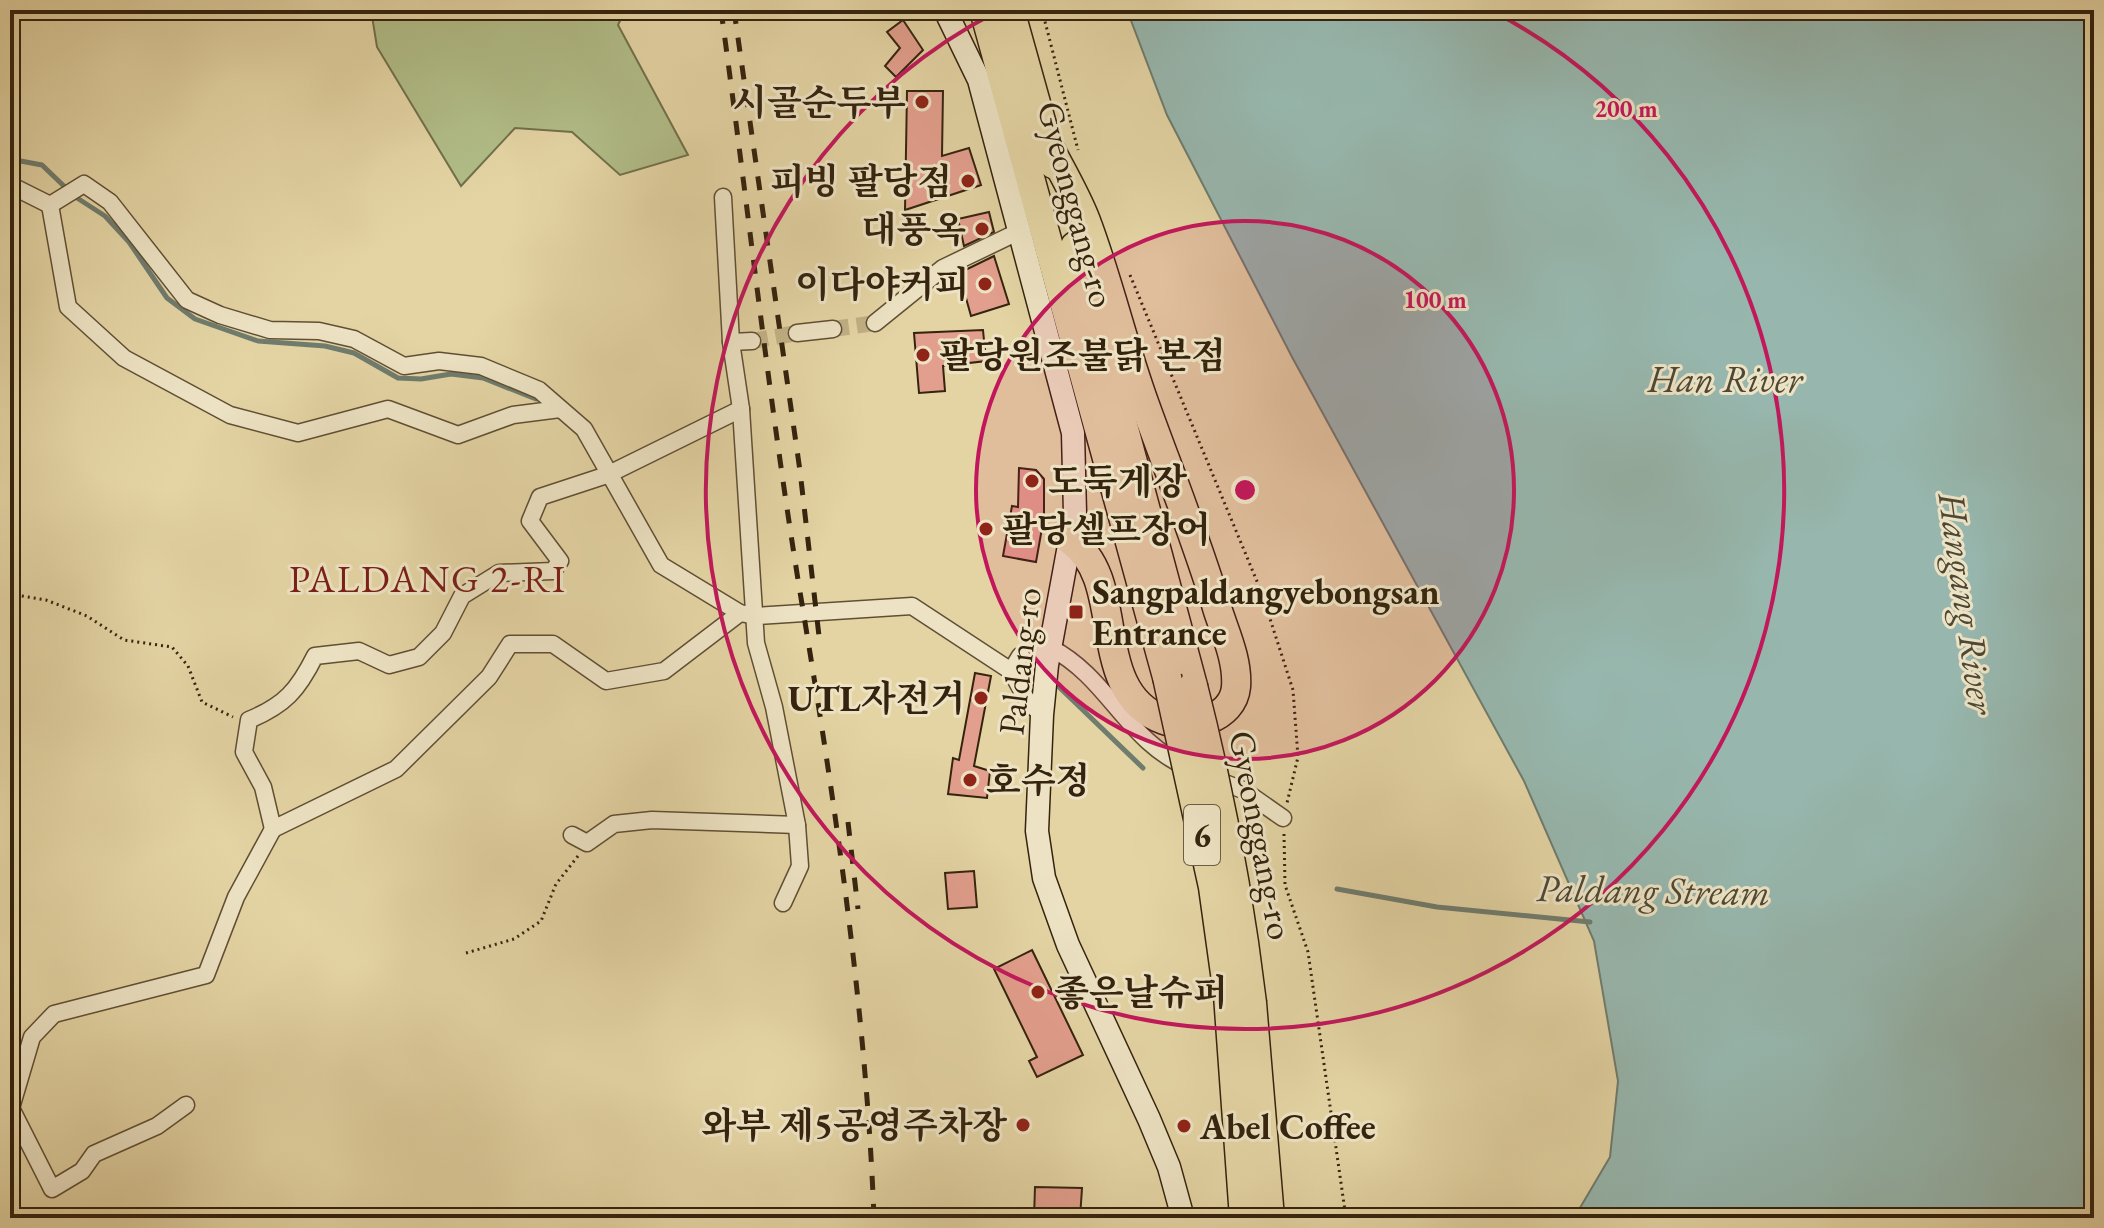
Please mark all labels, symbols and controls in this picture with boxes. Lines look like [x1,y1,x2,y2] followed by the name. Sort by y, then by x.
[732,79,906,126] place label: 시골순두부
[913,93,931,111] marker: 시골순두부
[1594,93,1658,124] text: 200 m
[1026,96,1127,312] street label: Gyeonggang-ro
[770,158,952,205] place label: 피빙 팔당점
[959,172,977,190] marker: 피빙 팔당점
[862,206,966,253] place label: 대풍옥
[973,220,991,238] marker: 대풍옥
[795,261,969,308] place label: 이다야커피
[976,275,994,293] marker: 이다야커피
[1403,284,1467,315] text: 100 m
[939,332,1226,379] place label: 팔당원조불닭 본점
[914,346,932,364] marker: 팔당원조불닭 본점
[1647,354,1804,403] water label: Han River
[1048,458,1187,505] place label: 도둑게장
[1023,472,1041,490] marker: 도둑게장
[1231,476,1259,504] centre of rings
[1928,488,2007,718] water label: Hangang River
[1002,506,1211,553] place label: 팔당셀프장어
[977,520,995,538] marker: 팔당셀프장어
[289,554,567,603] district label: PALDANG 2-RI
[1092,568,1440,656] place label: Sangpaldangyebongsan Entrance
[987,585,1052,737] street label: Paldang-ro
[1067,603,1085,621] marker: Sangpaldangyebongsan Entrance
[788,675,965,722] place label: UTL자전거
[972,689,990,707] marker: UTL자전거
[1218,727,1305,943] street label: Gyeonggang-ro
[986,757,1090,804] place label: 호수정
[961,771,979,789] marker: 호수정
[1184,805,1220,865] road number: 6
[1536,863,1770,916] water label: Paldang Stream
[1054,969,1228,1016] place label: 좋은날슈퍼
[1029,983,1047,1001] marker: 좋은날슈퍼
[701,1102,1007,1149] place label: 와부 제5공영주차장
[1199,1103,1376,1150] place label: Abel Coffee
[1014,1116,1032,1134] marker: 와부 제5공영주차장
[1175,1117,1193,1135] marker: Abel Coffee

